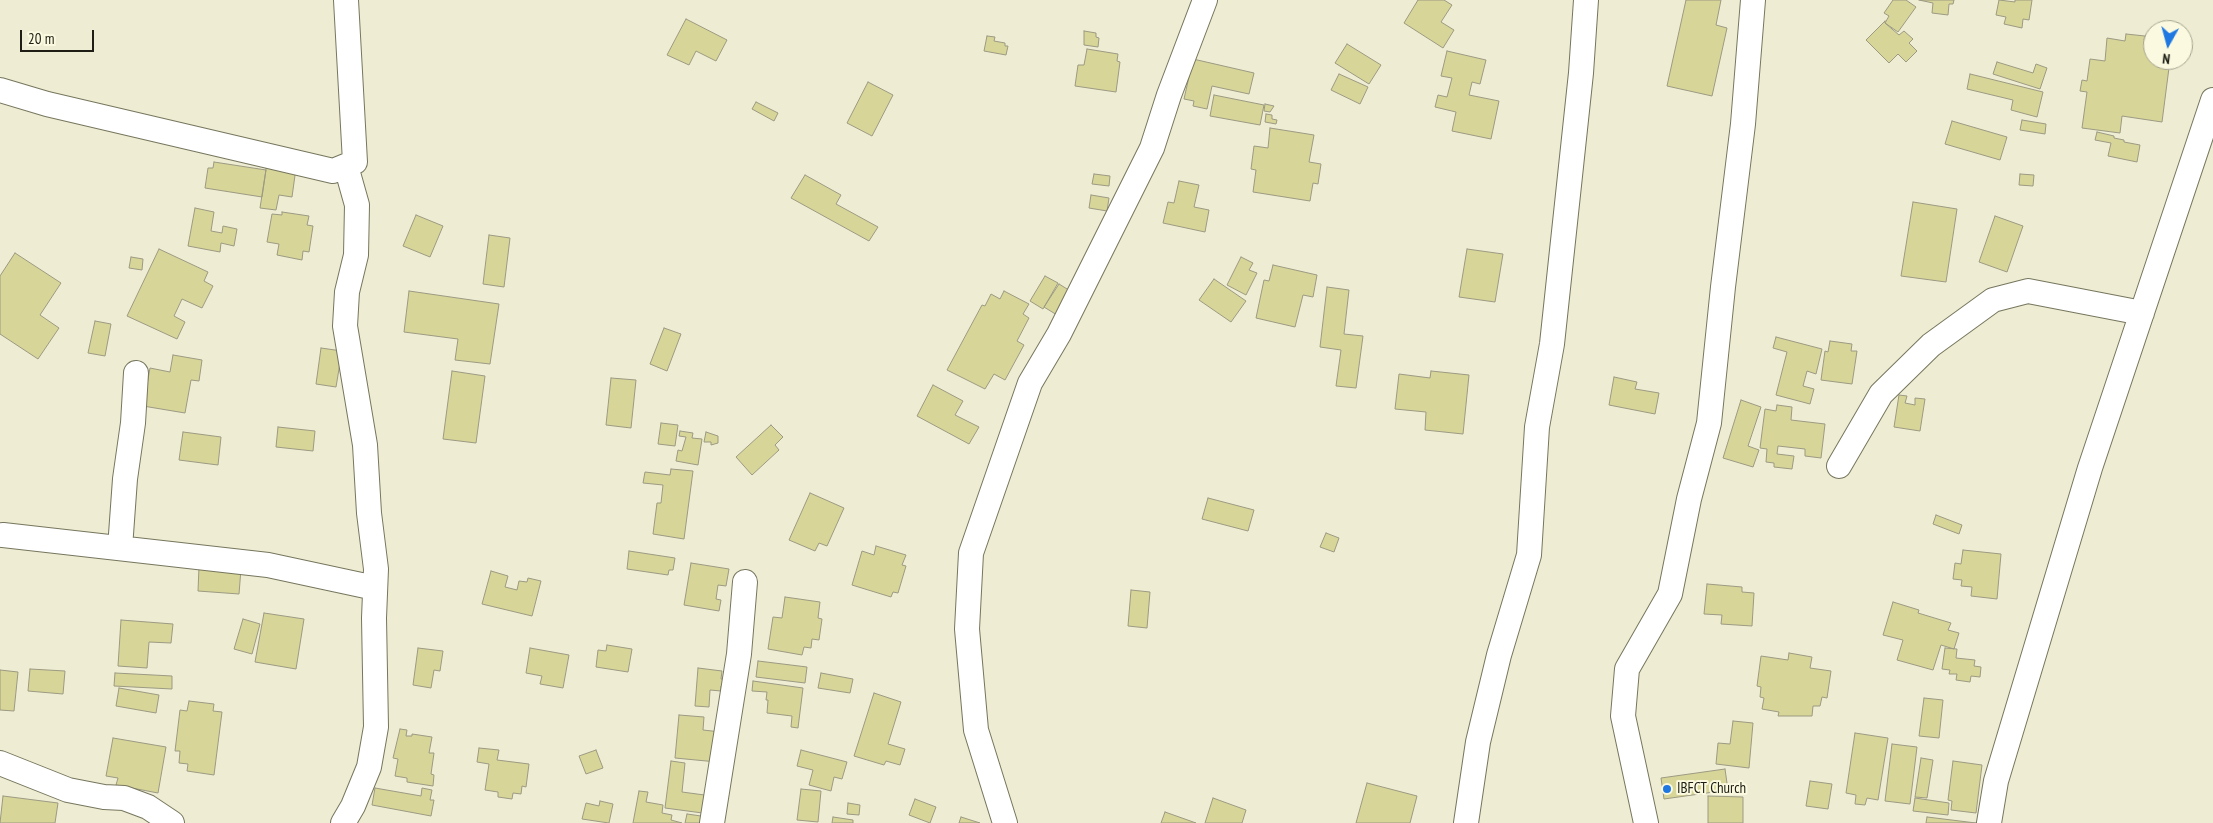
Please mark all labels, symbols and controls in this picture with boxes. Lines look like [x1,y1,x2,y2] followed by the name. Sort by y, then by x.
[22,20,96,52] scale bar
[2143,20,2193,70] north arrow
[28,29,54,48] text: 20 m
[2161,50,2171,68] text: N
[1677,780,1746,798] place label: IBFCT Church
[1661,783,1673,795] marker: IBFCT Church

